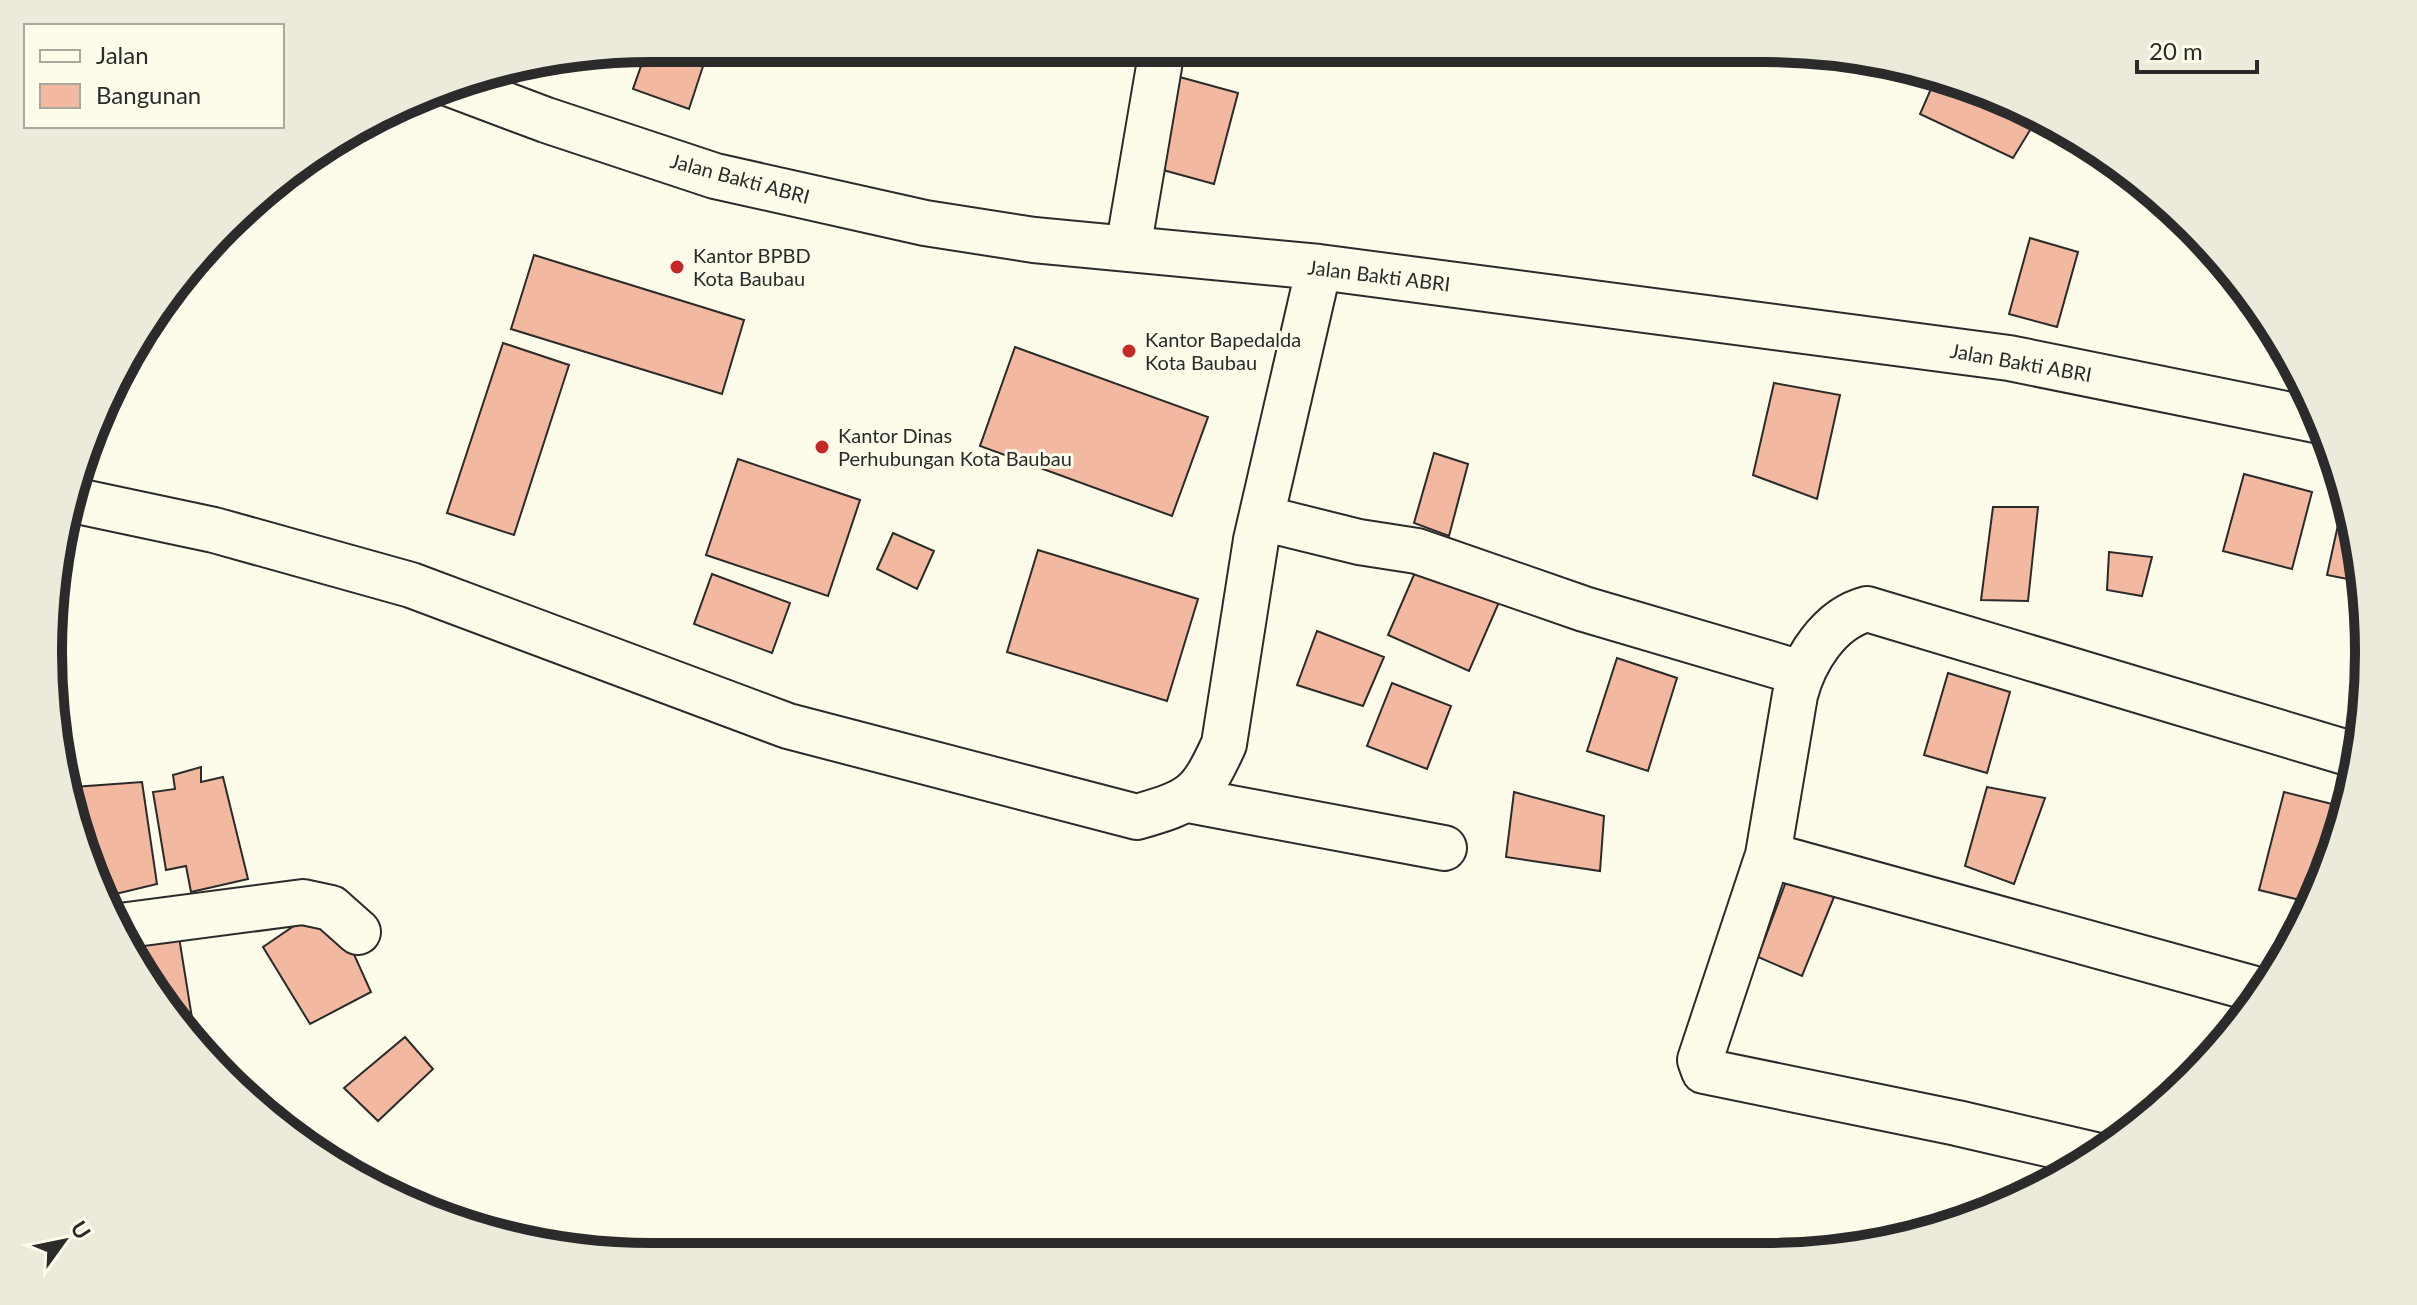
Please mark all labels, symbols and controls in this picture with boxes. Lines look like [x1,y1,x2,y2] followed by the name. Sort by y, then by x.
[24,24,284,128] legend
[2137,24,2257,74] scale bar
[2149,36,2203,65] text: 20 m
[96,40,149,69] text: Jalan
[96,80,201,109] text: Bangunan
[668,148,813,208] street label: Jalan Bakti ABRI
[693,243,811,290] place label: Kantor BPBD Kota Baubau
[1307,254,1452,296] street label: Jalan Bakti ABRI
[668,258,686,276] marker: Kantor BPBD Kota Baubau
[1145,327,1301,374] place label: Kantor Bapedalda Kota Baubau
[1949,338,2094,386] street label: Jalan Bakti ABRI
[1120,342,1138,360] marker: Kantor Bapedalda Kota Baubau
[838,423,1072,470] place label: Kantor Dinas Perhubungan Kota Baubau
[813,438,831,456] marker: Kantor Dinas Perhubungan Kota Baubau
[24,1201,104,1281] north arrow
[65,1216,97,1244] text: U

